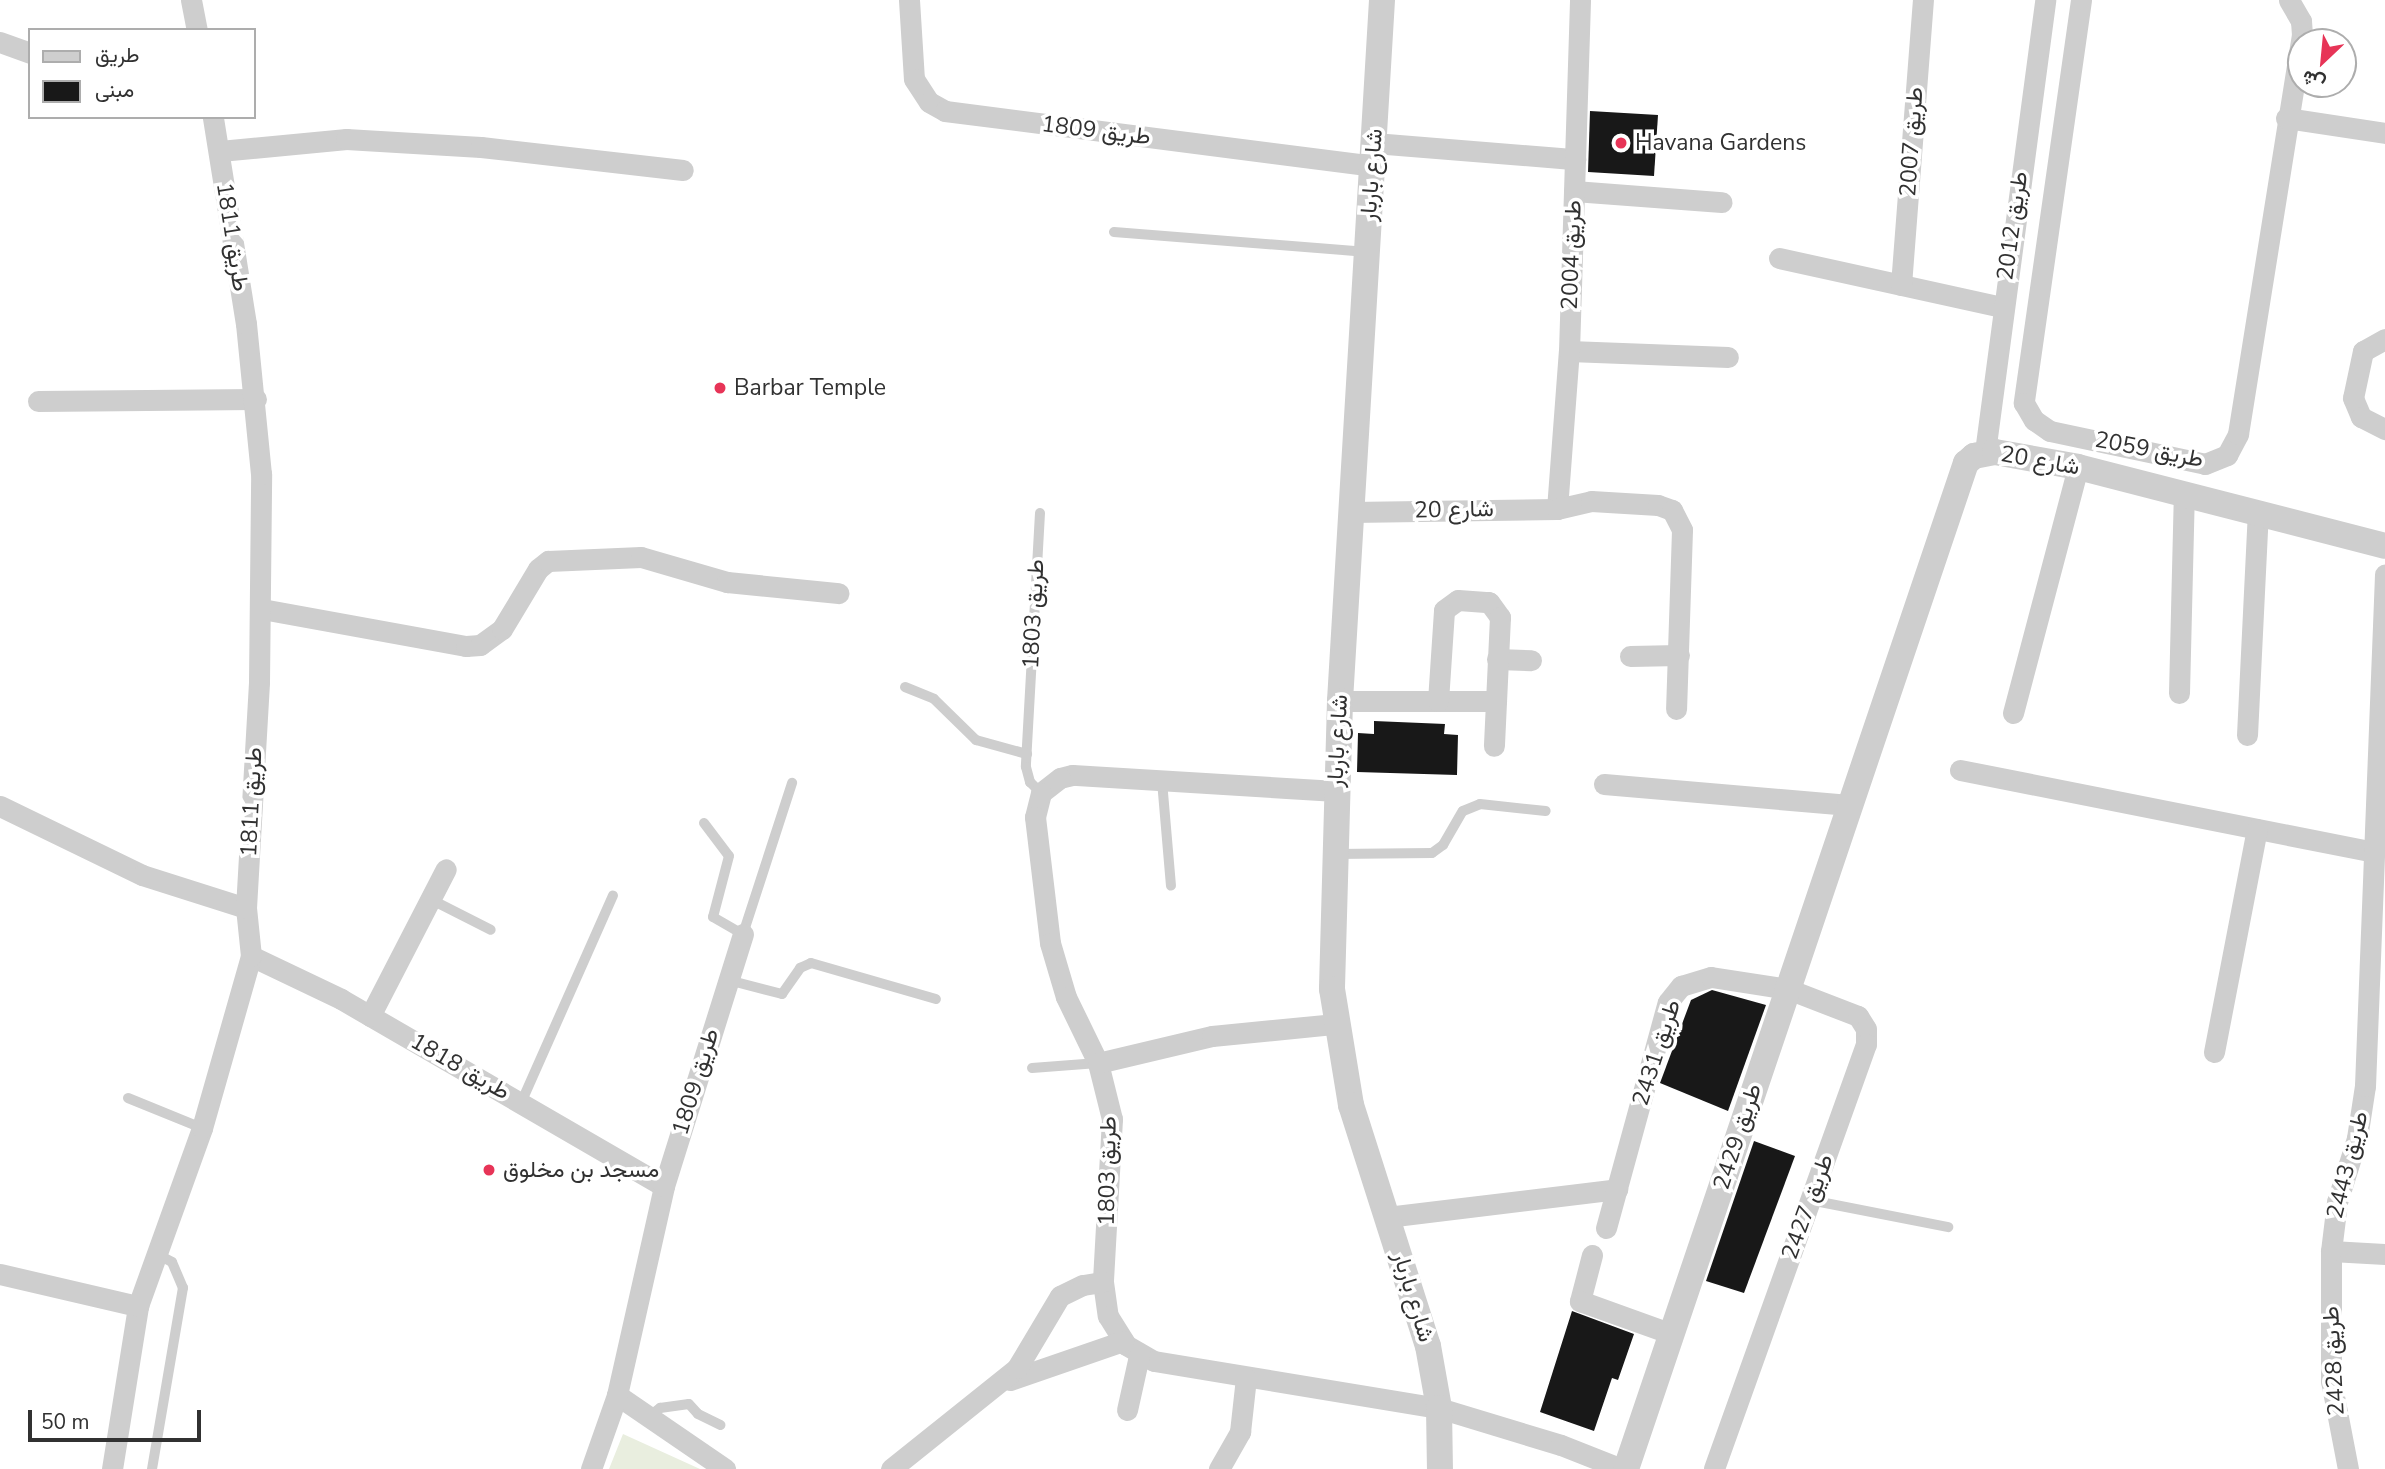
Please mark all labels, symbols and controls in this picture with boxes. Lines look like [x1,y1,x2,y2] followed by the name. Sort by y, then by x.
[28,28,256,119] legend
[2287,28,2357,98] north arrow
[95,41,140,69] text: طريق
[2298,63,2330,97] text: ش
[95,76,134,104] text: مبنى
[1894,86,1930,198] street label: طريق 2007
[1040,111,1152,151] street label: طريق 1809
[1355,128,1389,222] street label: شارع باربار
[1635,129,1806,157] place label: Havana Gardens
[1613,135,1629,151] marker: Havana Gardens
[1992,170,2034,282] street label: طريق 2012
[210,181,254,293] street label: طريق 1811
[1556,200,1588,310] street label: طريق 2004
[734,374,886,402] place label: Barbar Temple
[712,380,728,396] marker: Barbar Temple
[2092,426,2206,474] street label: طريق 2059
[1998,440,2082,482] street label: شارع 20
[1414,496,1494,524] street label: شارع 20
[1017,558,1051,670] street label: طريق 1803
[1322,694,1354,788] street label: شارع باربار
[235,746,269,858] street label: طريق 1811
[1627,996,1687,1110] street label: طريق 2431
[667,1025,725,1139] street label: طريق 1809
[406,1028,514,1106] street label: طريق 1818
[1708,1080,1768,1194] street label: طريق 2429
[2321,1108,2375,1222] street label: طريق 2443
[1093,1116,1123,1226] street label: طريق 1803
[1776,1151,1840,1263] street label: طريق 2427
[503,1156,659,1184] place label: مسجد بن مخلوق
[481,1162,497,1178] marker: مسجد بن مخلوق
[1386,1249,1440,1345] street label: شارع باربار
[2317,1305,2351,1417] street label: طريق 2428
[32,1396,205,1440] scale bar
[41,1408,90,1436] text: 50 m

